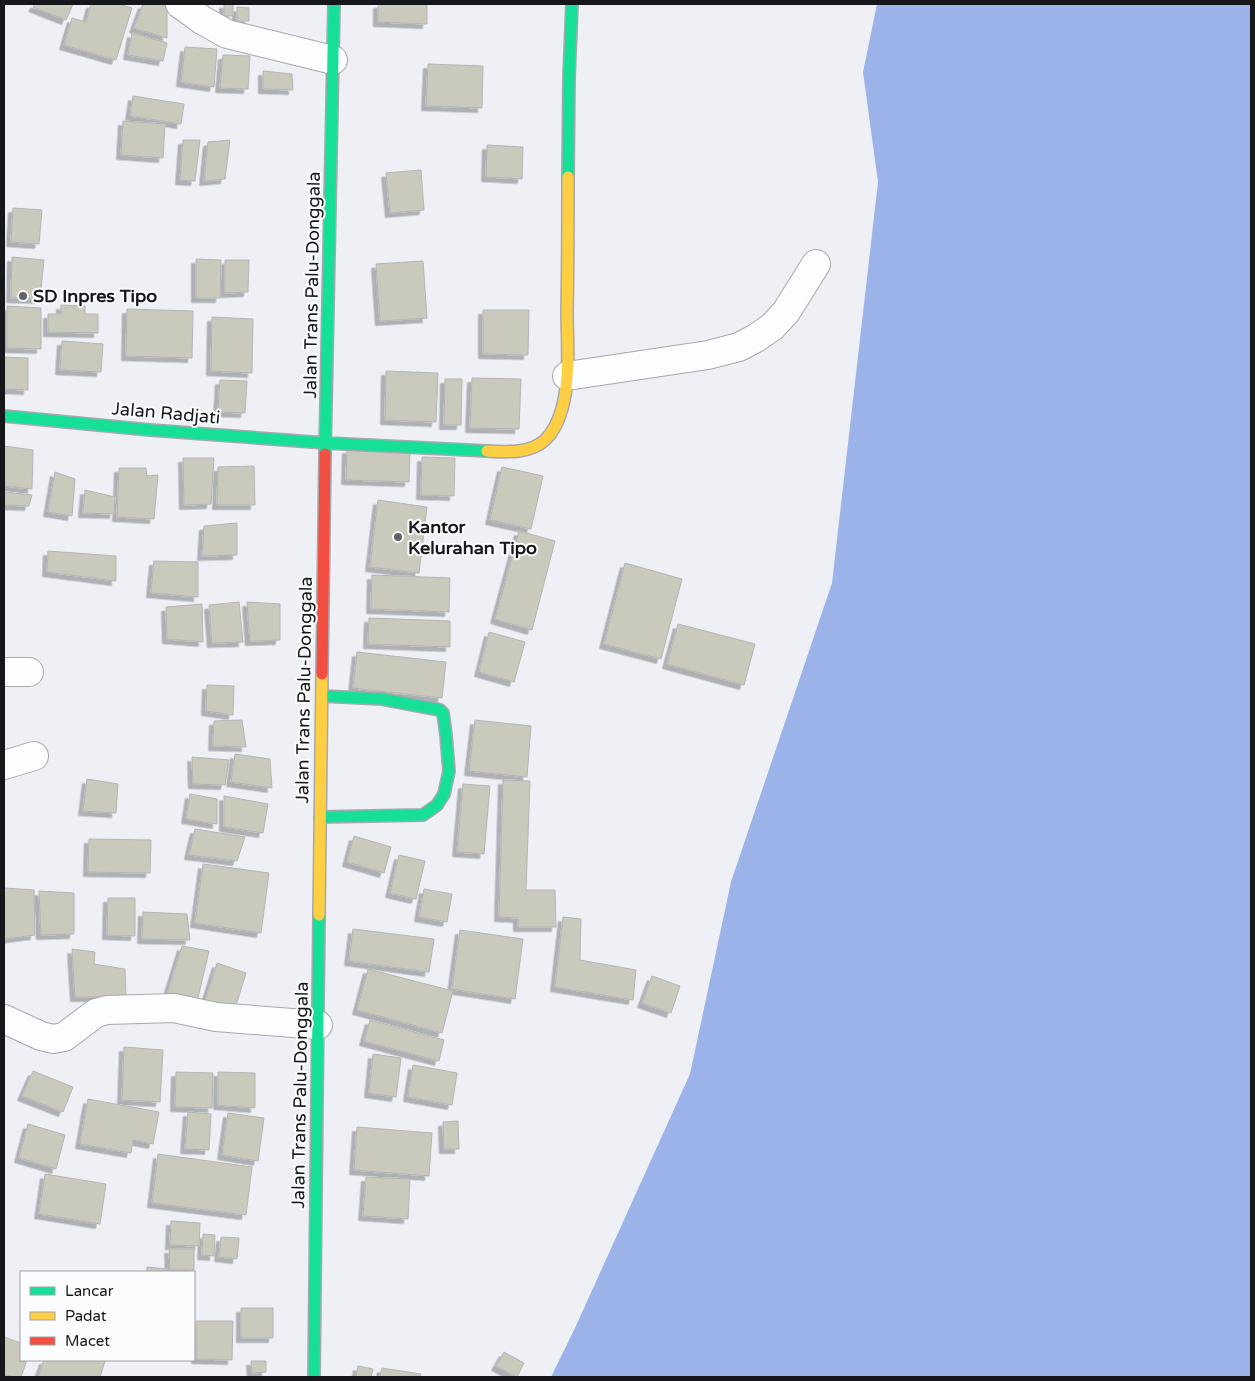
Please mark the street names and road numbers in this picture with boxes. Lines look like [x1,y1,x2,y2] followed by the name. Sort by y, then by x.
[299,171,325,399] street label: Jalan Trans Palu-Donggala
[111,397,221,429] street label: Jalan Radjati
[291,576,317,804] street label: Jalan Trans Palu-Donggala
[287,981,313,1209] street label: Jalan Trans Palu-Donggala

